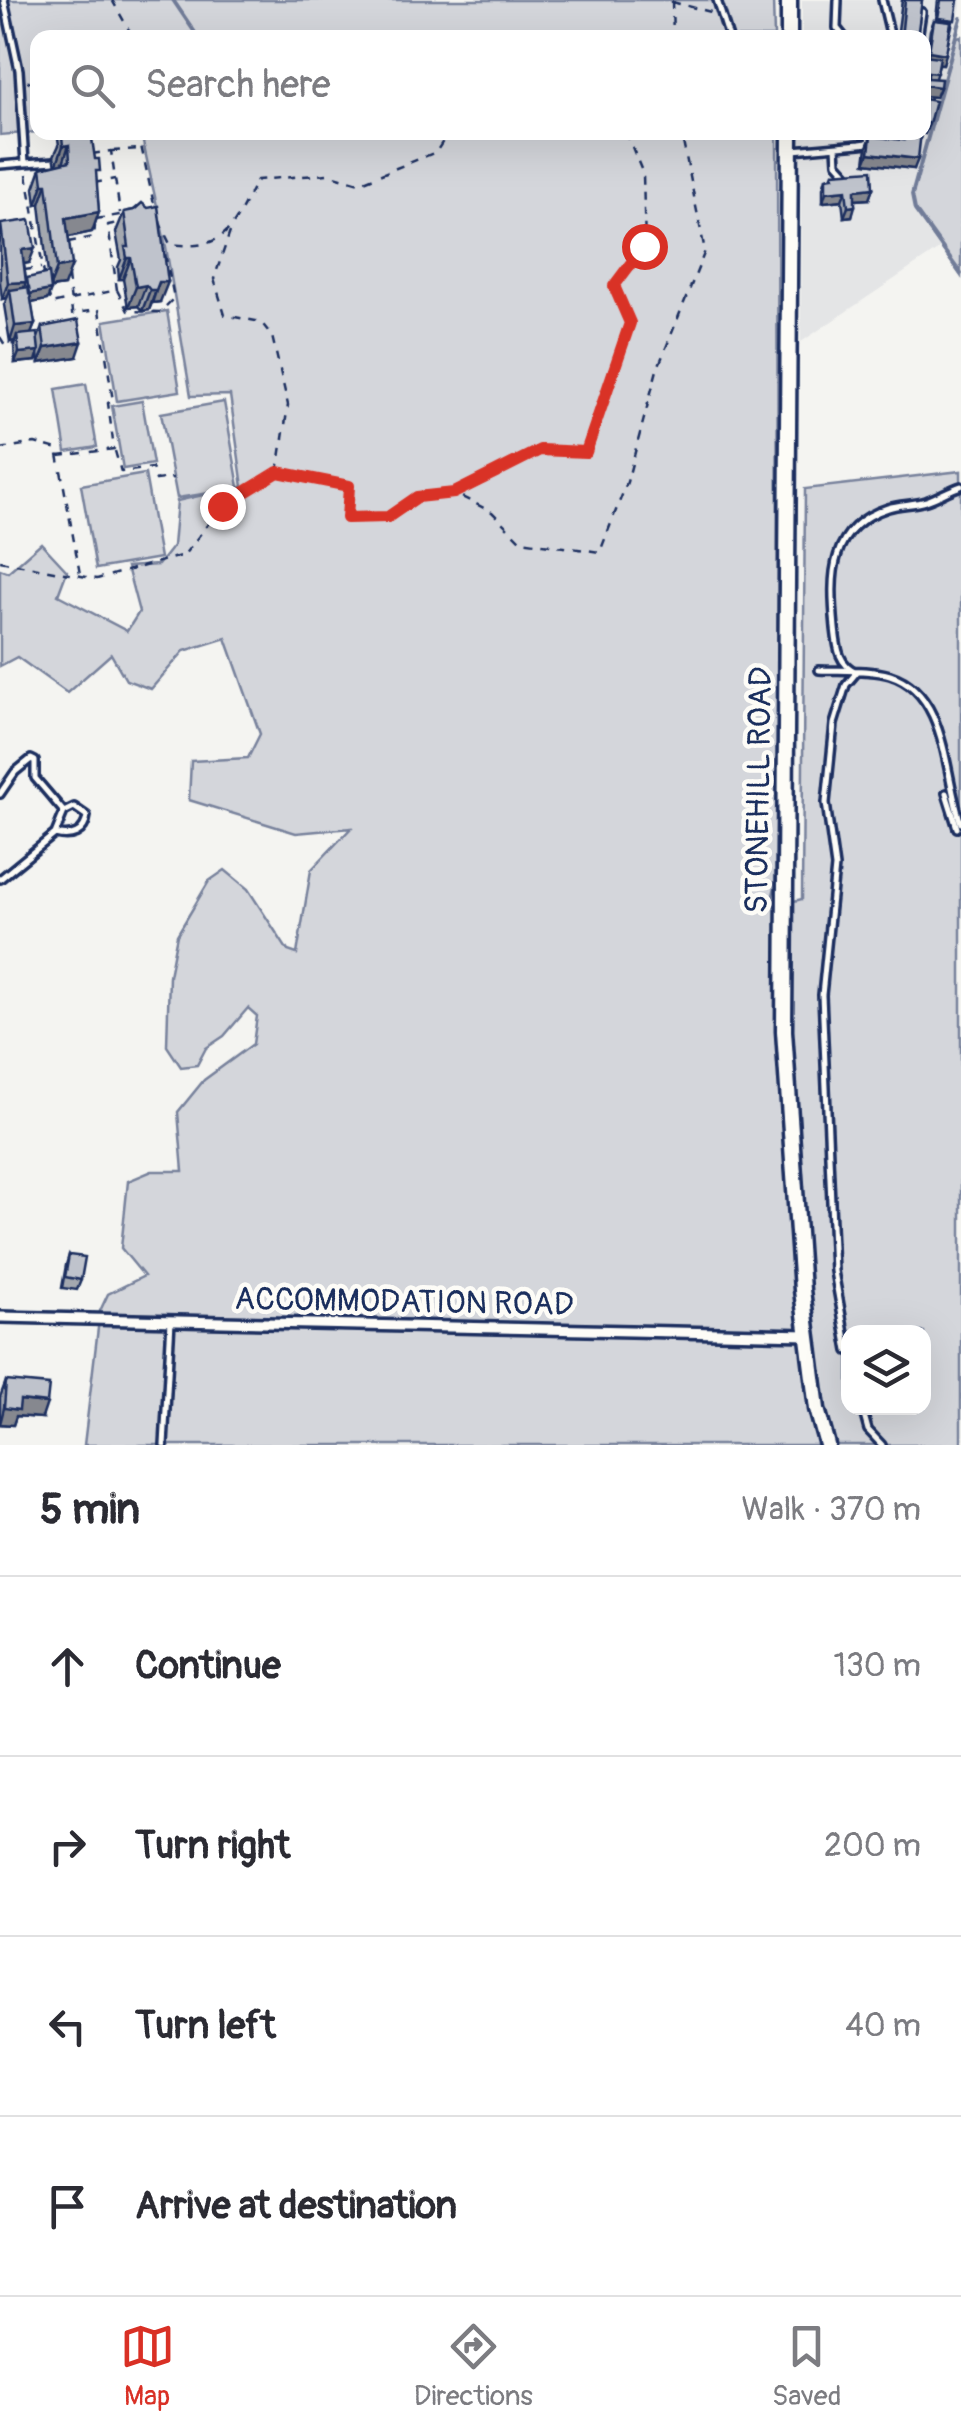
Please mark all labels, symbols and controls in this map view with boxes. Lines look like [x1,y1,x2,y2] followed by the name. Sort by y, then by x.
[30,30,931,140] search box
[65,58,120,113] icon: search
[145,61,331,109] text: Search here
[622,224,668,270] route start
[200,484,246,530] route end
[737,666,781,914] street label: STONEHILL ROAD
[234,1279,574,1325] street label: ACCOMMODATION ROAD
[841,1325,931,1415] map controls
[841,1325,931,1415] button: layers
[40,1484,140,1536] text: 5 min
[742,1490,921,1530] text: Walk · 370 m
[40,1639,95,1694] icon: ahead
[135,1642,281,1690] text: Continue
[833,1646,921,1686] text: 130 m
[40,1819,95,1874] icon: right
[135,1822,290,1870] text: Turn right
[824,1826,921,1866] text: 200 m
[40,1999,95,2054] icon: left
[135,2002,276,2050] text: Turn left
[845,2006,921,2046] text: 40 m
[40,2179,95,2234] icon: arrive
[135,2182,457,2230] text: Arrive at destination
[120,2319,175,2414] tab: Map
[414,2319,533,2414] tab: Directions
[772,2319,841,2414] tab: Saved

